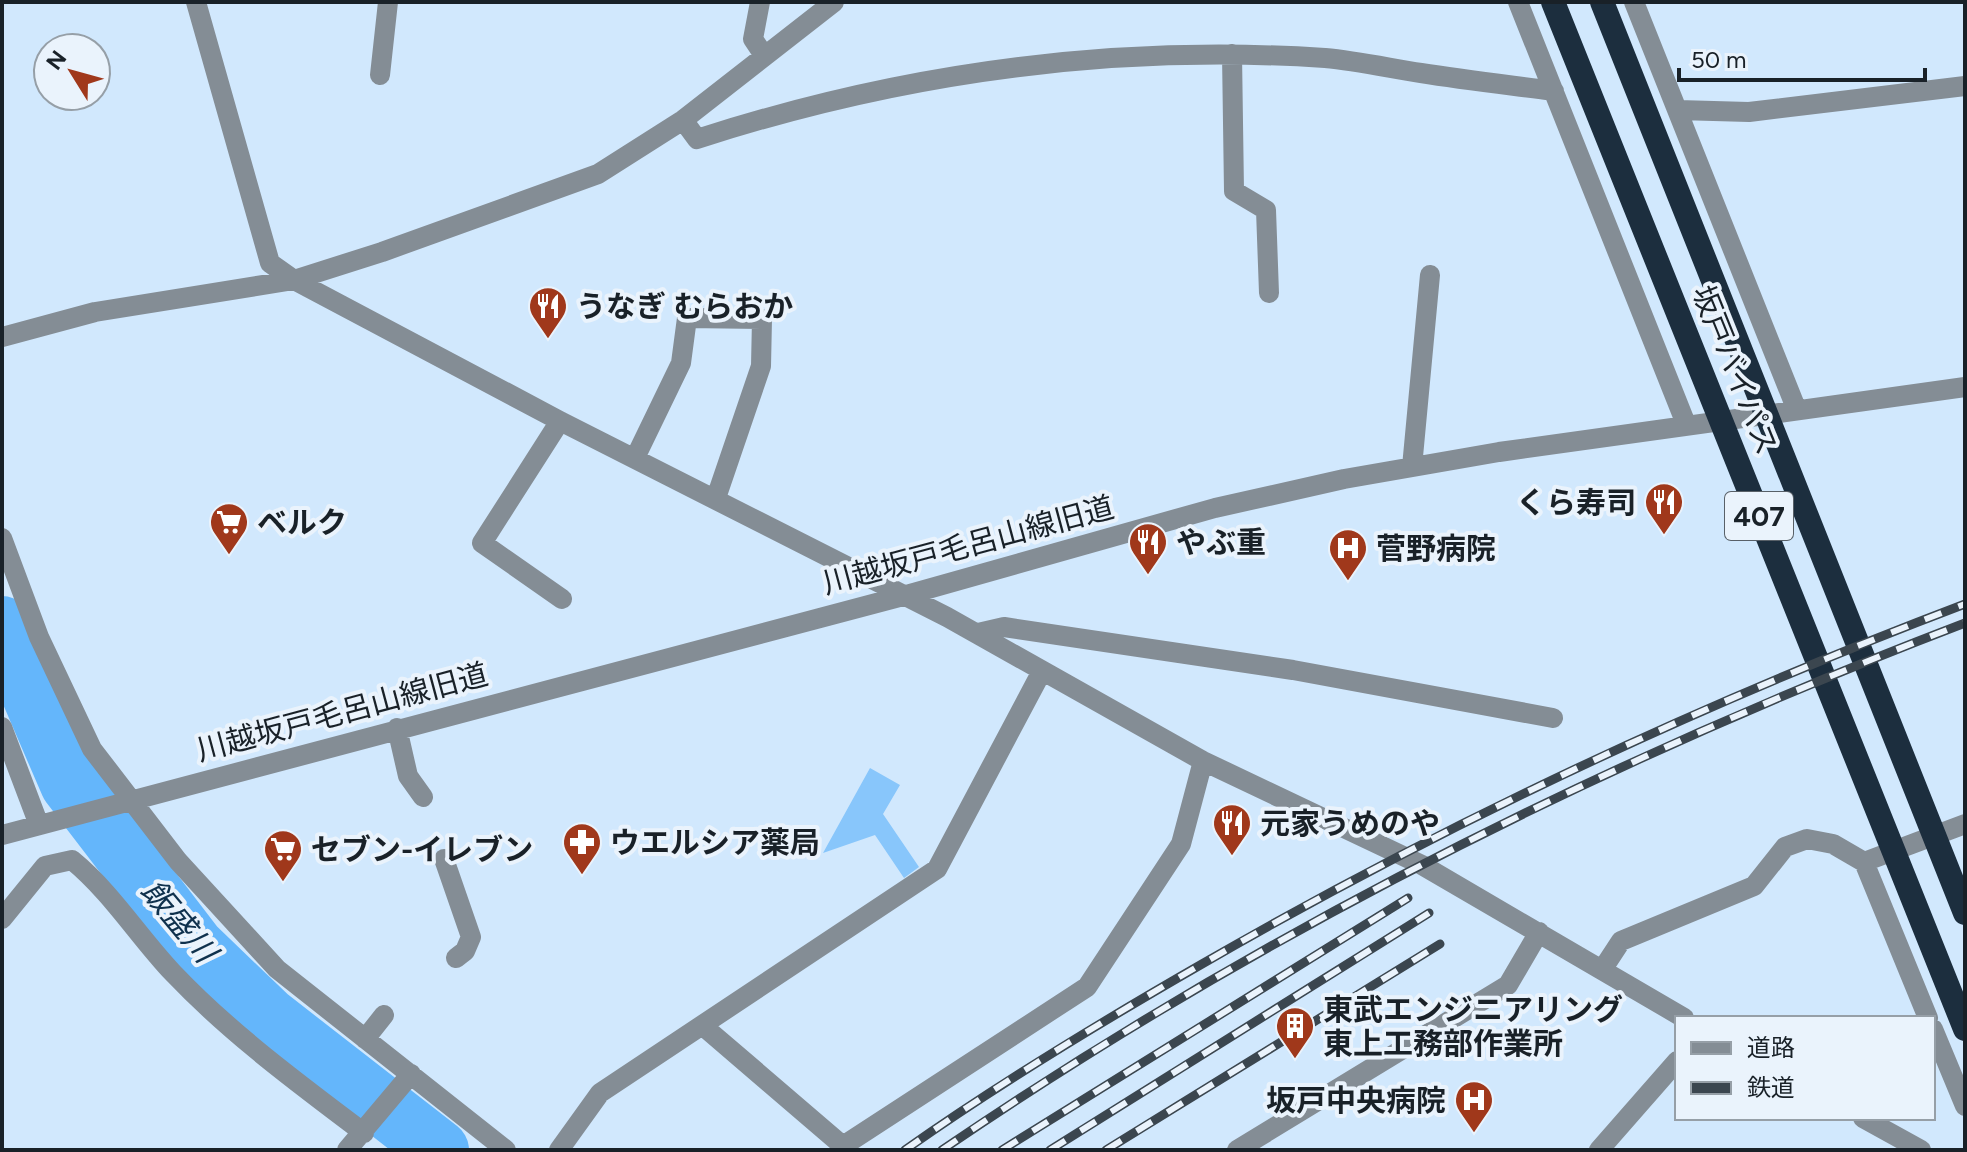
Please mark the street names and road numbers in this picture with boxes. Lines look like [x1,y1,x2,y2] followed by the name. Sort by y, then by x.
[1684,280,1786,460] street label: 坂戸バイパス
[818,488,1118,602] street label: 川越坂戸毛呂山線旧道
[1725,492,1793,540] road number: 407
[192,655,492,769] street label: 川越坂戸毛呂山線旧道

